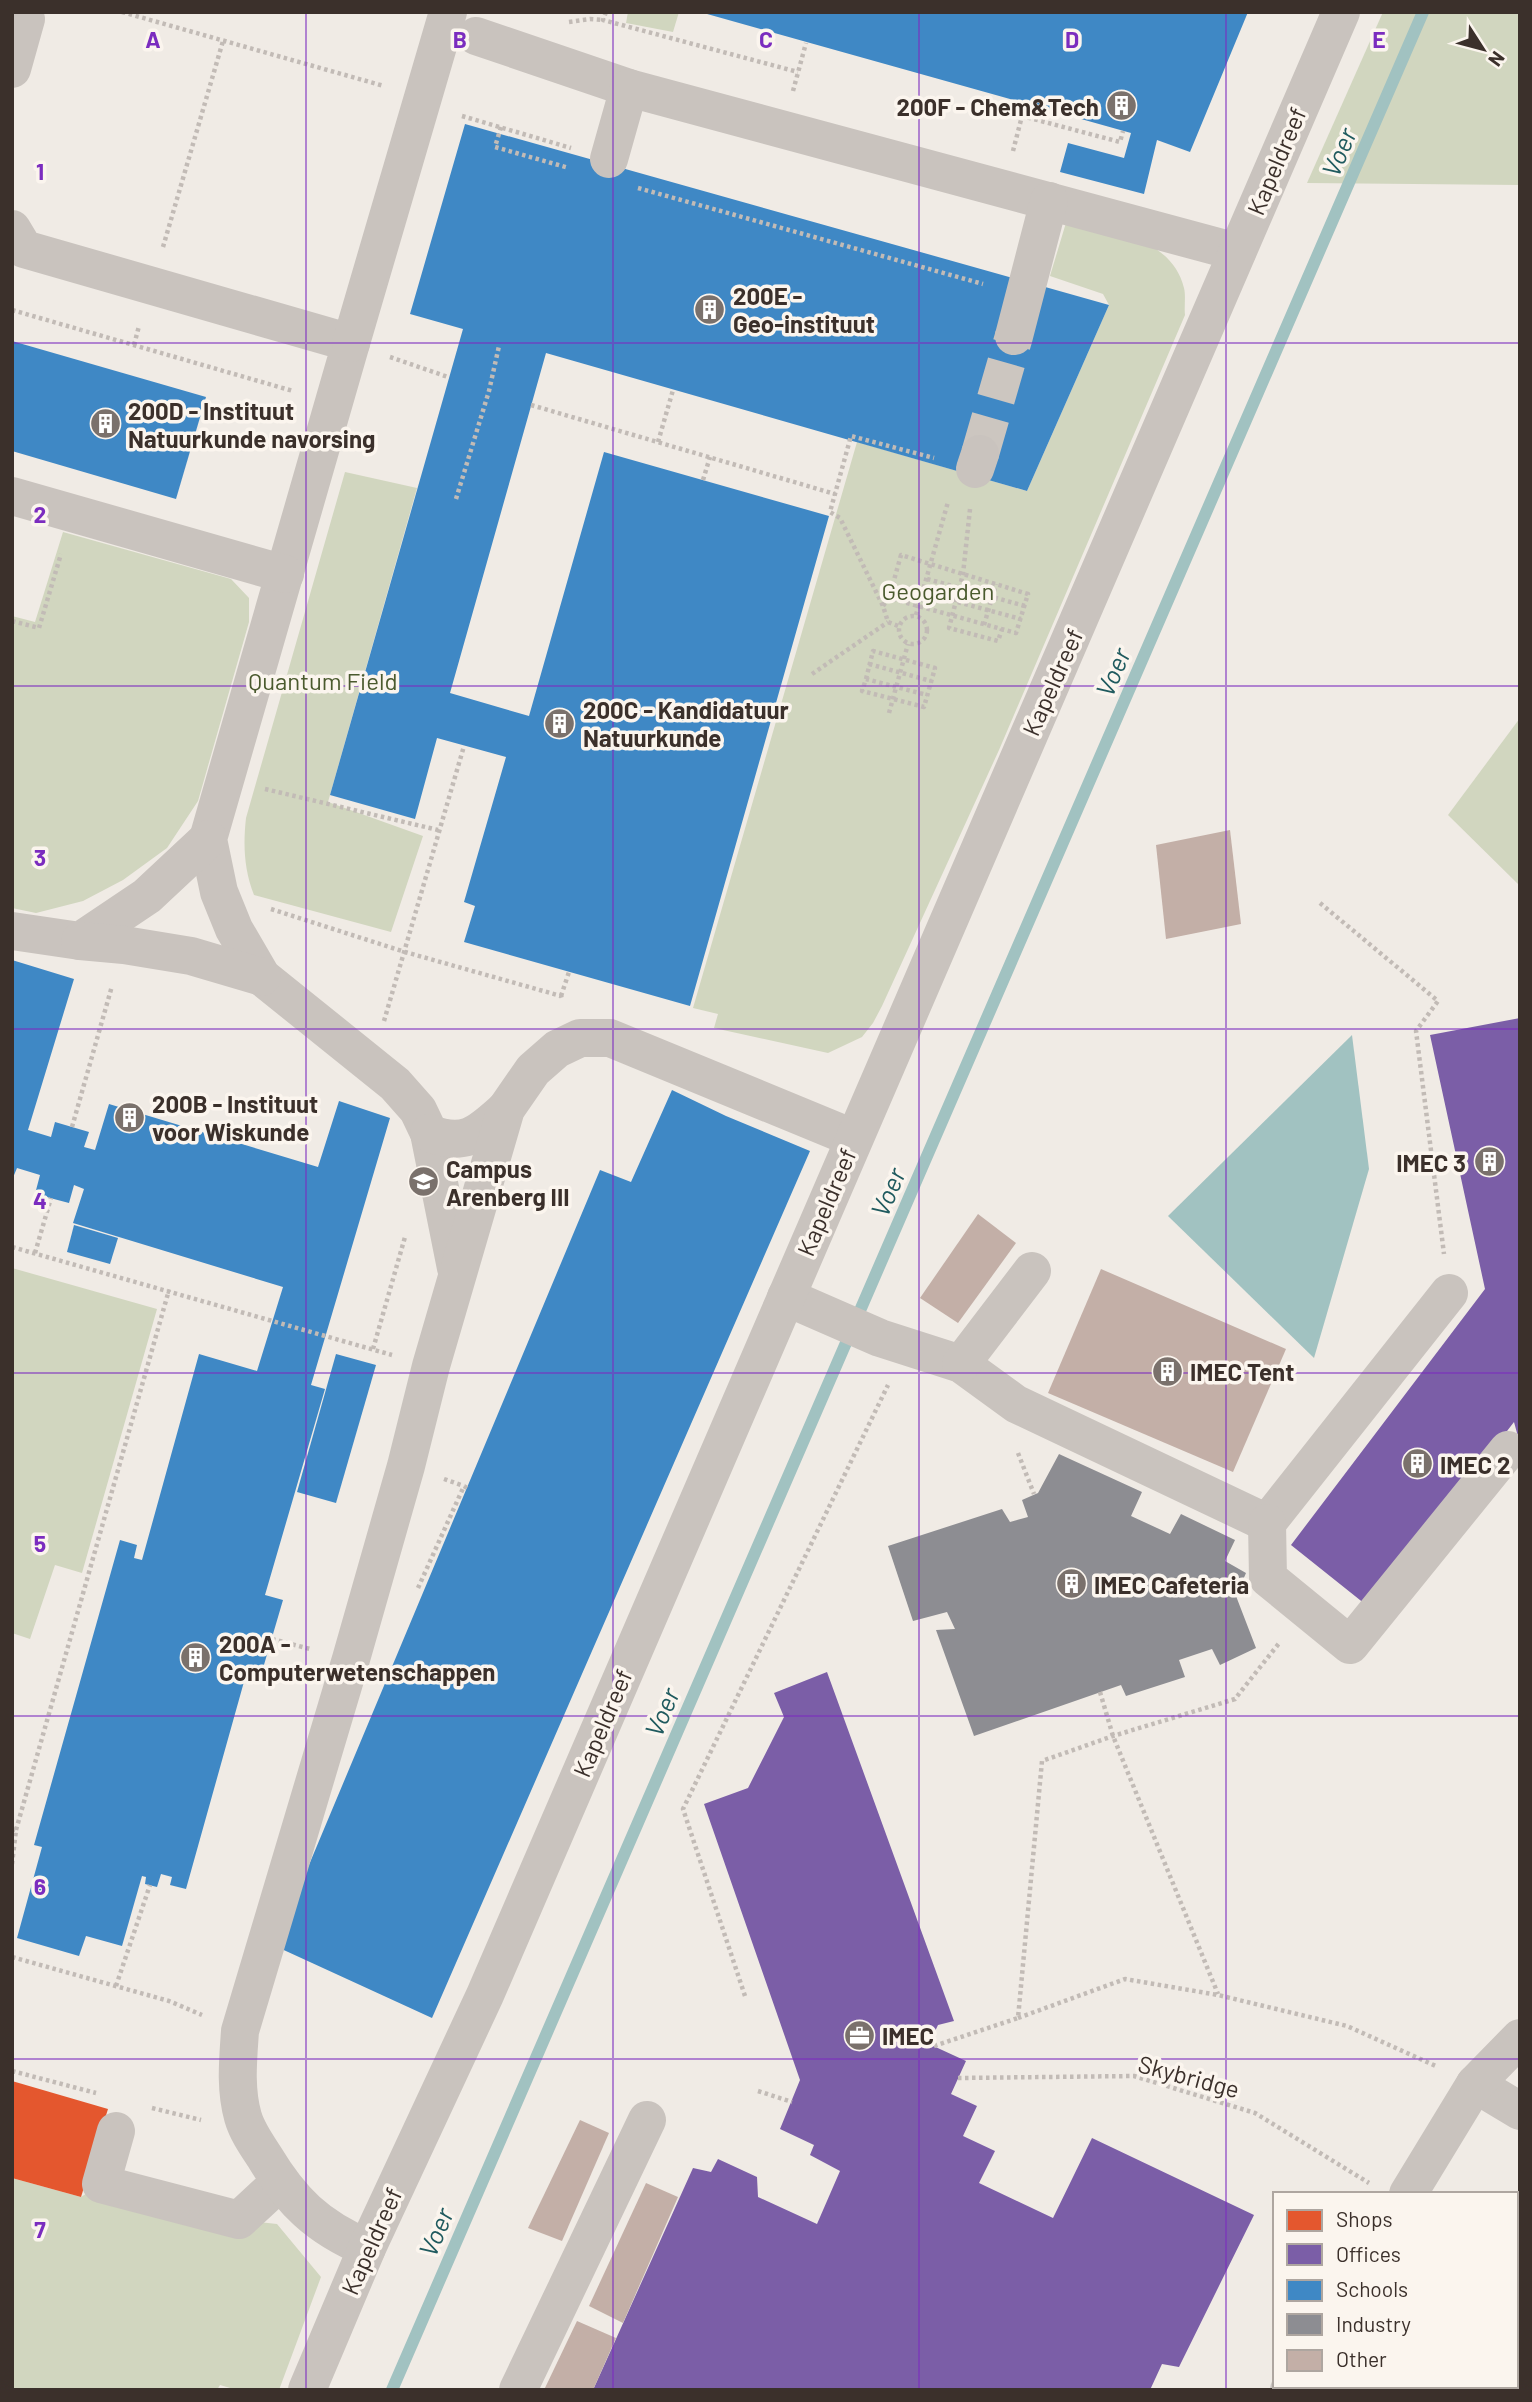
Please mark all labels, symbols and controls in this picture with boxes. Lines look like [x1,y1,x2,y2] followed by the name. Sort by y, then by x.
[1448,14,1518,84] north arrow
[145,25,161,53] text: A
[453,25,467,53] text: B
[759,25,773,53] text: C
[1065,25,1079,53] text: D
[1372,25,1386,53] text: E
[1484,47,1510,71] text: N
[1105,89,1139,123] building icon: 200F - Chem&Tech
[896,92,1099,121] place label: 200F - Chem&Tech
[1240,103,1312,219] street label: Kapeldreef
[1314,122,1362,181] water label: Voer
[36,157,44,185] text: 1
[733,281,875,338] place label: 200E - Geo-instituut
[693,292,727,326] building icon: 200E - Geo-instituut
[128,396,375,453] place label: 200D - Instituut Natuurkunde navorsing
[88,407,122,441] building icon: 200D - Instituut Natuurkunde navorsing
[34,500,46,528] text: 2
[881,576,995,605] park label: Geogarden
[1016,624,1088,740] street label: Kapeldreef
[1088,642,1136,701] water label: Voer
[248,666,398,695] park label: Quantum Field
[583,695,789,752] place label: 200C - Kandidatuur Natuurkunde
[543,706,577,740] building icon: 200C - Kandidatuur Natuurkunde
[34,843,46,871] text: 3
[152,1089,318,1146] place label: 200B - Instituut voor Wiskunde
[112,1100,146,1134] building icon: 200B - Instituut voor Wiskunde
[790,1144,862,1260] street label: Kapeldreef
[1472,1145,1506,1179] building icon: IMEC 3
[1396,1148,1466,1177] place label: IMEC 3
[446,1154,570,1211] place label: Campus Arenberg III
[863,1162,911,1221] water label: Voer
[406,1165,440,1199] school or university icon: Campus Arenberg III
[33,1186,47,1214] text: 4
[1150,1354,1184,1388] building icon: IMEC Tent
[1190,1357,1294,1386] place label: IMEC Tent
[1400,1447,1434,1481] building icon: IMEC 2
[1440,1450,1510,1479] place label: IMEC 2
[34,1529,46,1557] text: 5
[1054,1567,1088,1601] building icon: IMEC Cafeteria
[1094,1570,1249,1599] place label: IMEC Cafeteria
[219,1629,495,1686] place label: 200A - Computerwetenschappen
[179,1640,213,1674] building icon: 200A - Computerwetenschappen
[566,1665,638,1781] street label: Kapeldreef
[637,1682,685,1741] water label: Voer
[34,1872,46,1900] text: 6
[842,2018,876,2052] office icon: IMEC
[882,2021,934,2050] place label: IMEC
[1135,2049,1243,2103] street label: Skybridge
[335,2183,407,2299] street label: Kapeldreef
[1273,2192,1518,2388] legend
[411,2202,459,2261] water label: Voer
[1336,2206,1393,2231] text: Shops
[34,2215,46,2243] text: 7
[1336,2241,1401,2266] text: Offices
[1336,2276,1408,2301] text: Schools
[1336,2311,1411,2336] text: Industry
[1336,2346,1387,2371] text: Other

